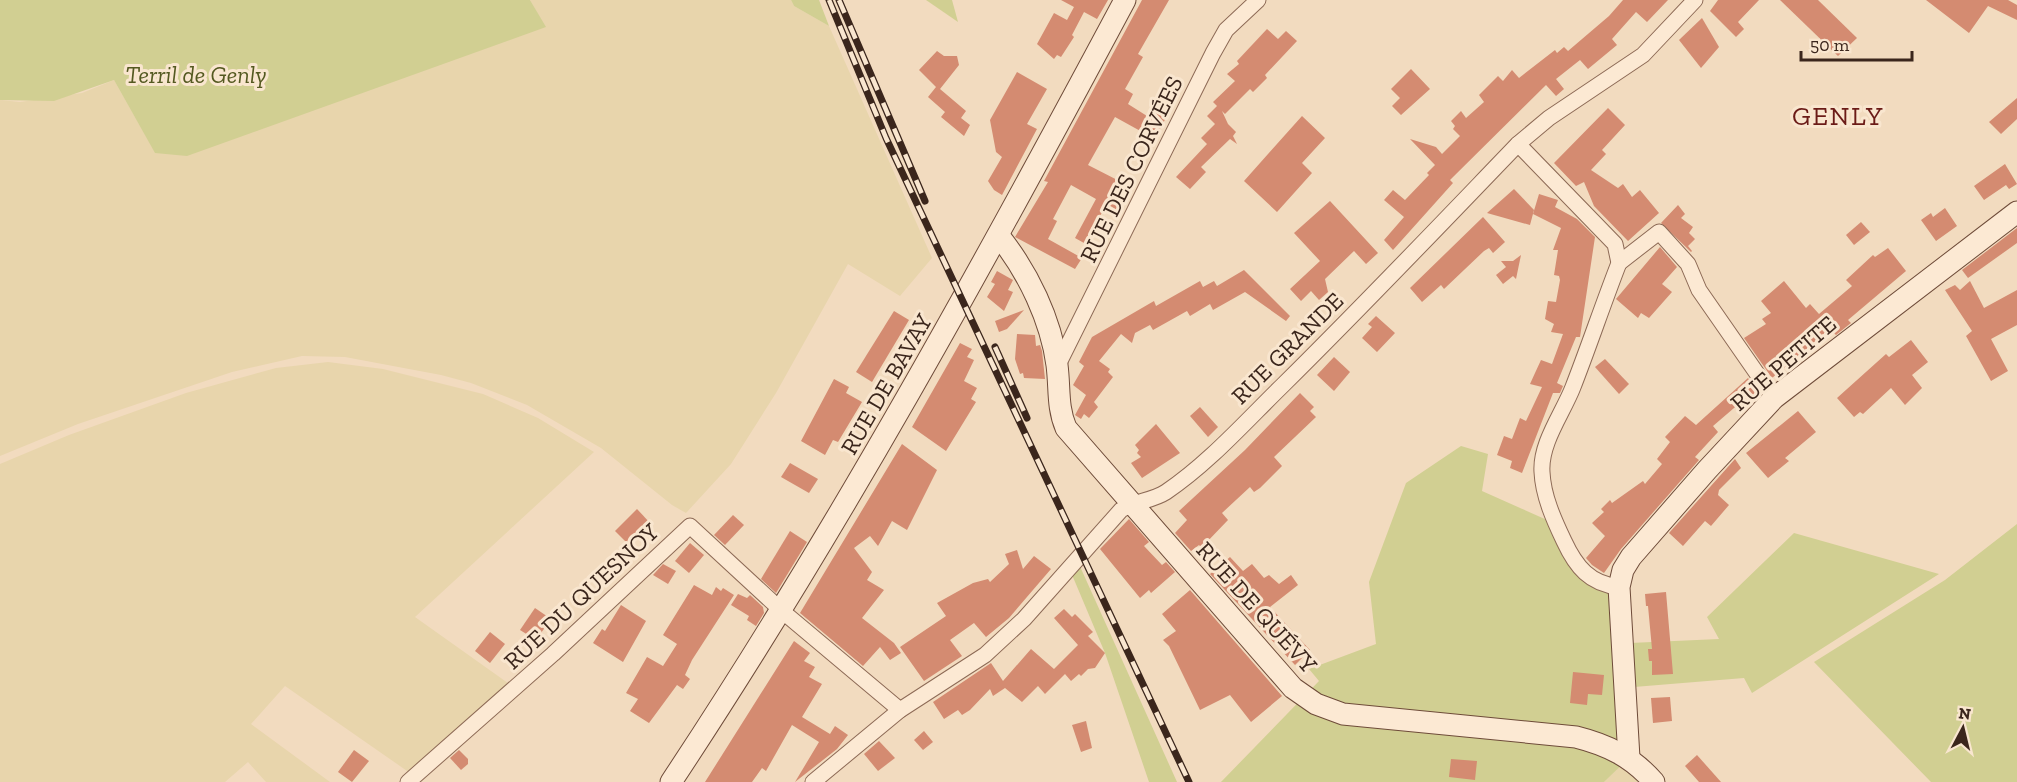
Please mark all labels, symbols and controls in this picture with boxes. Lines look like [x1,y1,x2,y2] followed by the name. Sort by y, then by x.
[1801,24,1912,62] scale bar
[1810,34,1850,56] text: 50 m
[125,60,267,89] park label: Terril de Genly
[1073,71,1189,267] street label: RUE DES CORVÉES
[1792,100,1884,132] district label: GENLY
[1225,286,1349,410] street label: RUE GRANDE
[834,308,938,460] street label: RUE DE BAVAY
[1724,309,1842,417] street label: RUE PETITE
[498,517,665,675] street label: RUE DU QUESNOY
[1190,535,1324,679] street label: RUE DE QUÉVY
[1933,698,1993,758] north arrow
[1958,703,1972,724] text: N

